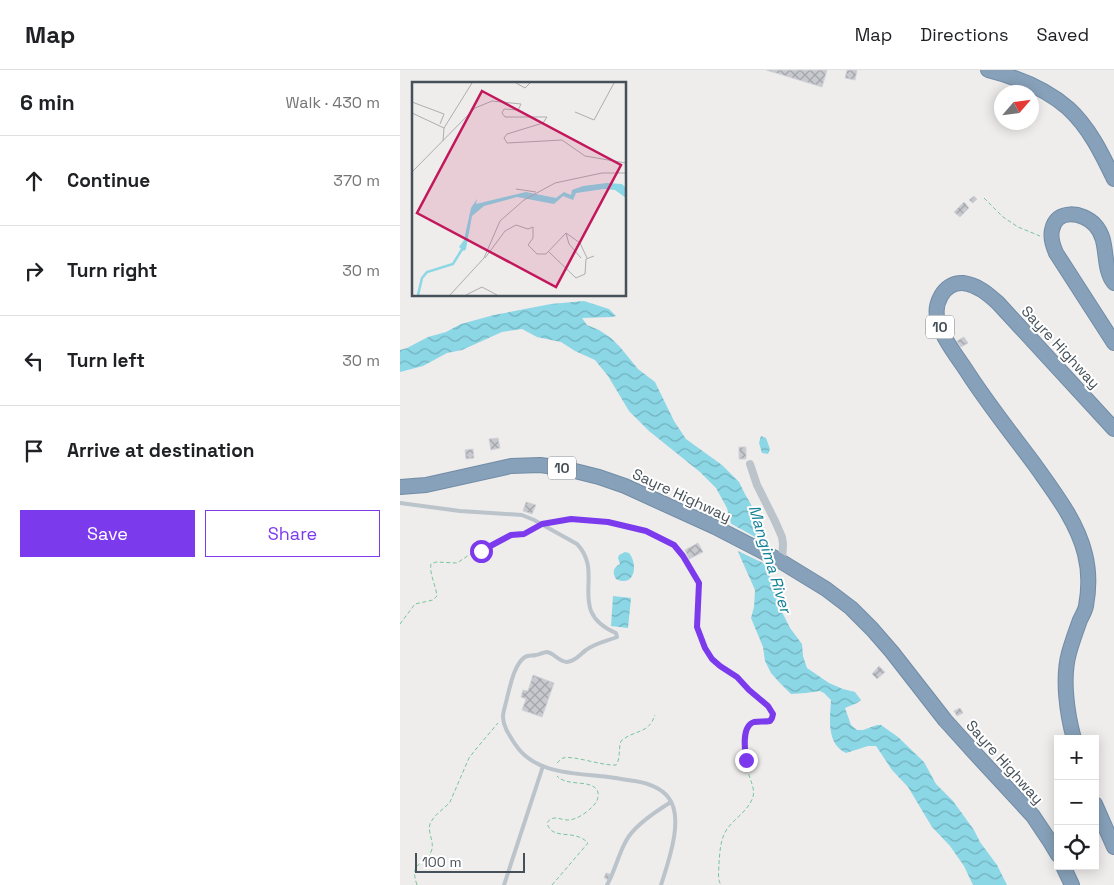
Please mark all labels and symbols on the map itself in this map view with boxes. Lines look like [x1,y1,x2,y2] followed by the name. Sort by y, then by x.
[412,82,626,296] inset map
[994,85,1039,130] north arrow
[1018,302,1104,392] street label: Sayre Highway
[926,316,954,338] road number: 10
[548,456,576,479] road number: 10
[630,464,734,526] street label: Sayre Highway
[744,502,797,617] water label: Mangima River
[470,540,493,563] route start
[962,716,1048,808] street label: Sayre Highway
[735,749,758,772] route end
[415,850,525,873] scale bar

